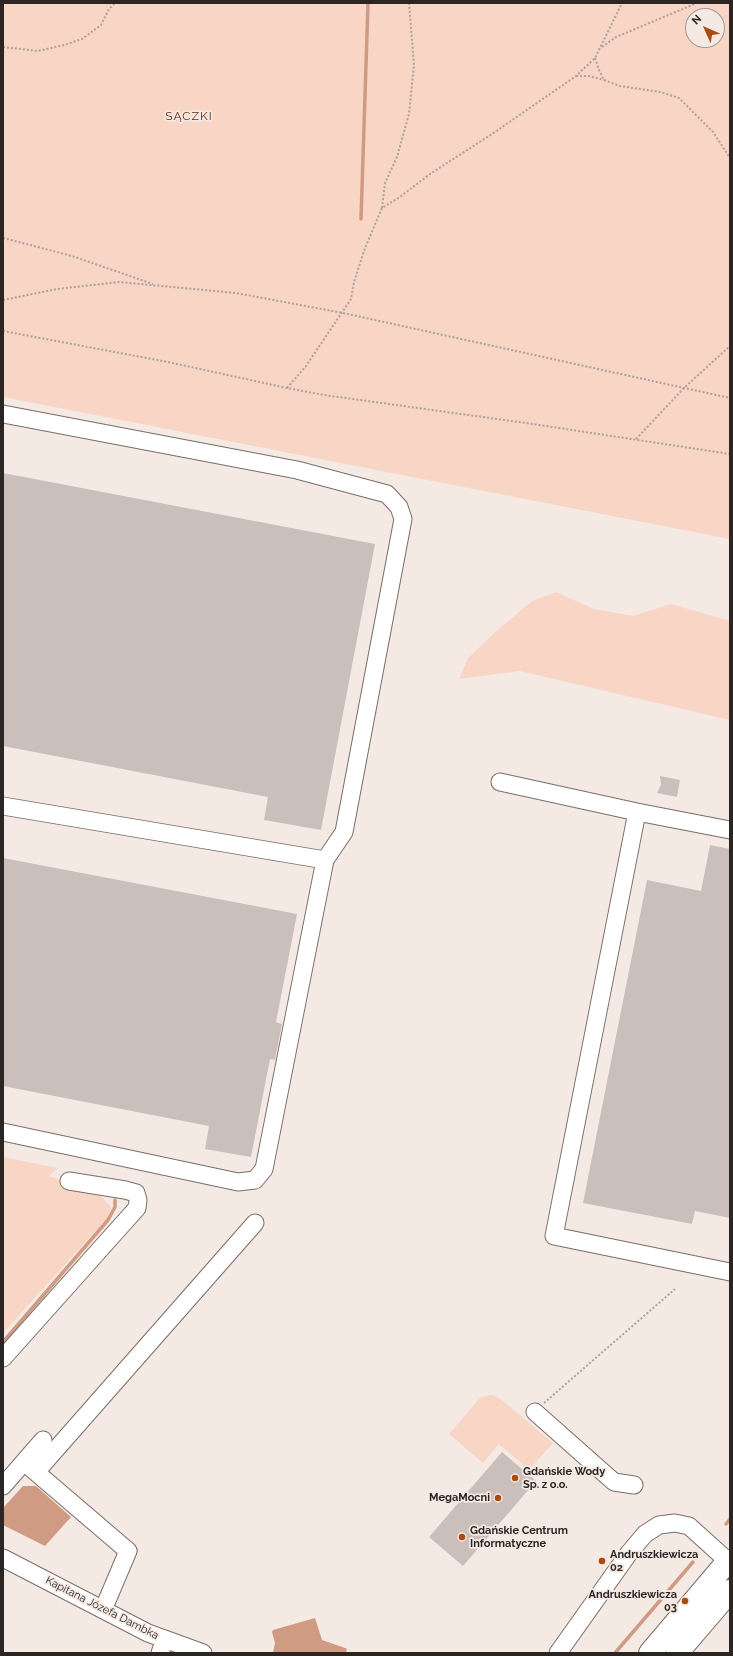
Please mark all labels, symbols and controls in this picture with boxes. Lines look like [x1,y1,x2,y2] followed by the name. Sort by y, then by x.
[685,8,725,48] north arrow
[689,12,704,27] text: N
[165,109,213,123] district label: SĄCZKI
[523,1465,605,1491] place label: Gdańskie Wody Sp. z o.o.
[510,1473,520,1483] marker: Gdańskie Wody Sp. z o.o.
[429,1491,490,1505] place label: MegaMocni
[493,1493,503,1503] marker: MegaMocni
[470,1524,568,1550] place label: Gdańskie Centrum Informatyczne
[457,1532,467,1542] marker: Gdańskie Centrum Informatyczne
[610,1548,698,1574] place label: Andruszkiewicza 02
[597,1556,607,1566] marker: Andruszkiewicza 02
[43,1574,161,1642] street label: Kapitana Józefa Dambka
[589,1588,677,1614] place label: Andruszkiewicza 03
[680,1596,690,1606] marker: Andruszkiewicza 03

